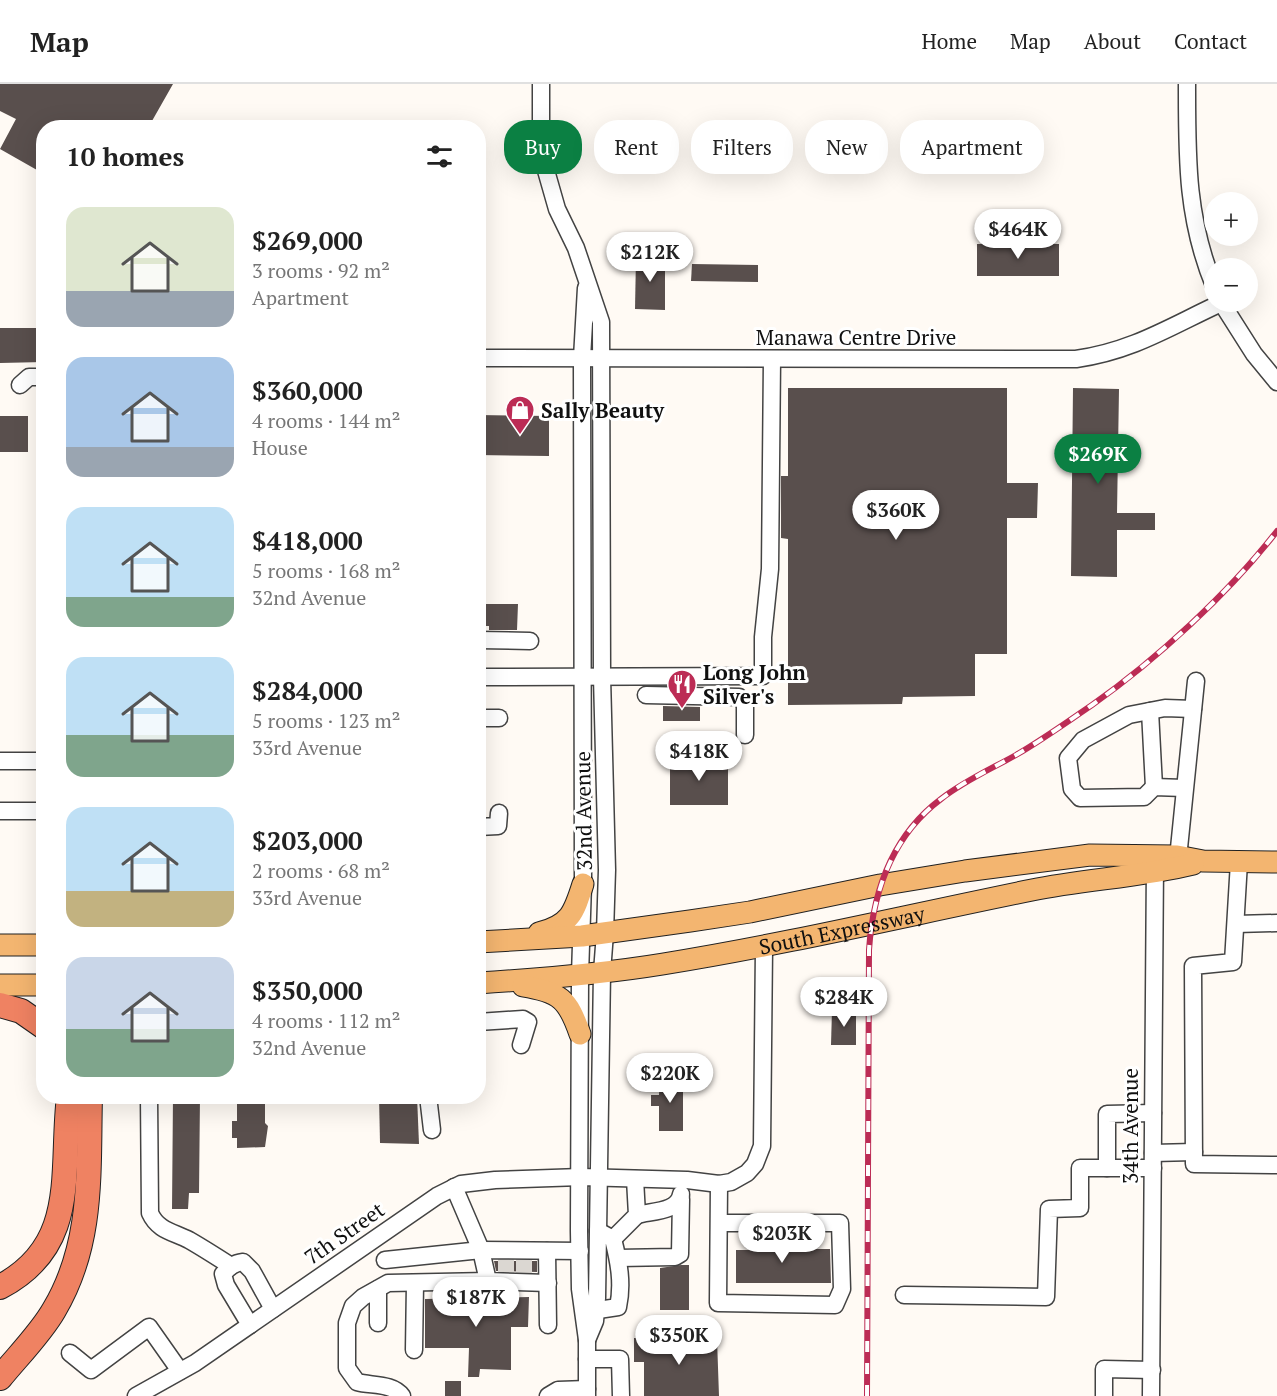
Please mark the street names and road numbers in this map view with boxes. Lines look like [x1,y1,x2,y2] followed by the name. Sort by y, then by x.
[756,323,956,351] street label: Manawa Centre Drive
[568,751,598,871] street label: 32nd Avenue
[756,899,928,961] street label: South Expressway
[1116,1068,1144,1184] street label: 34th Avenue
[298,1195,390,1271] street label: 7th Street

